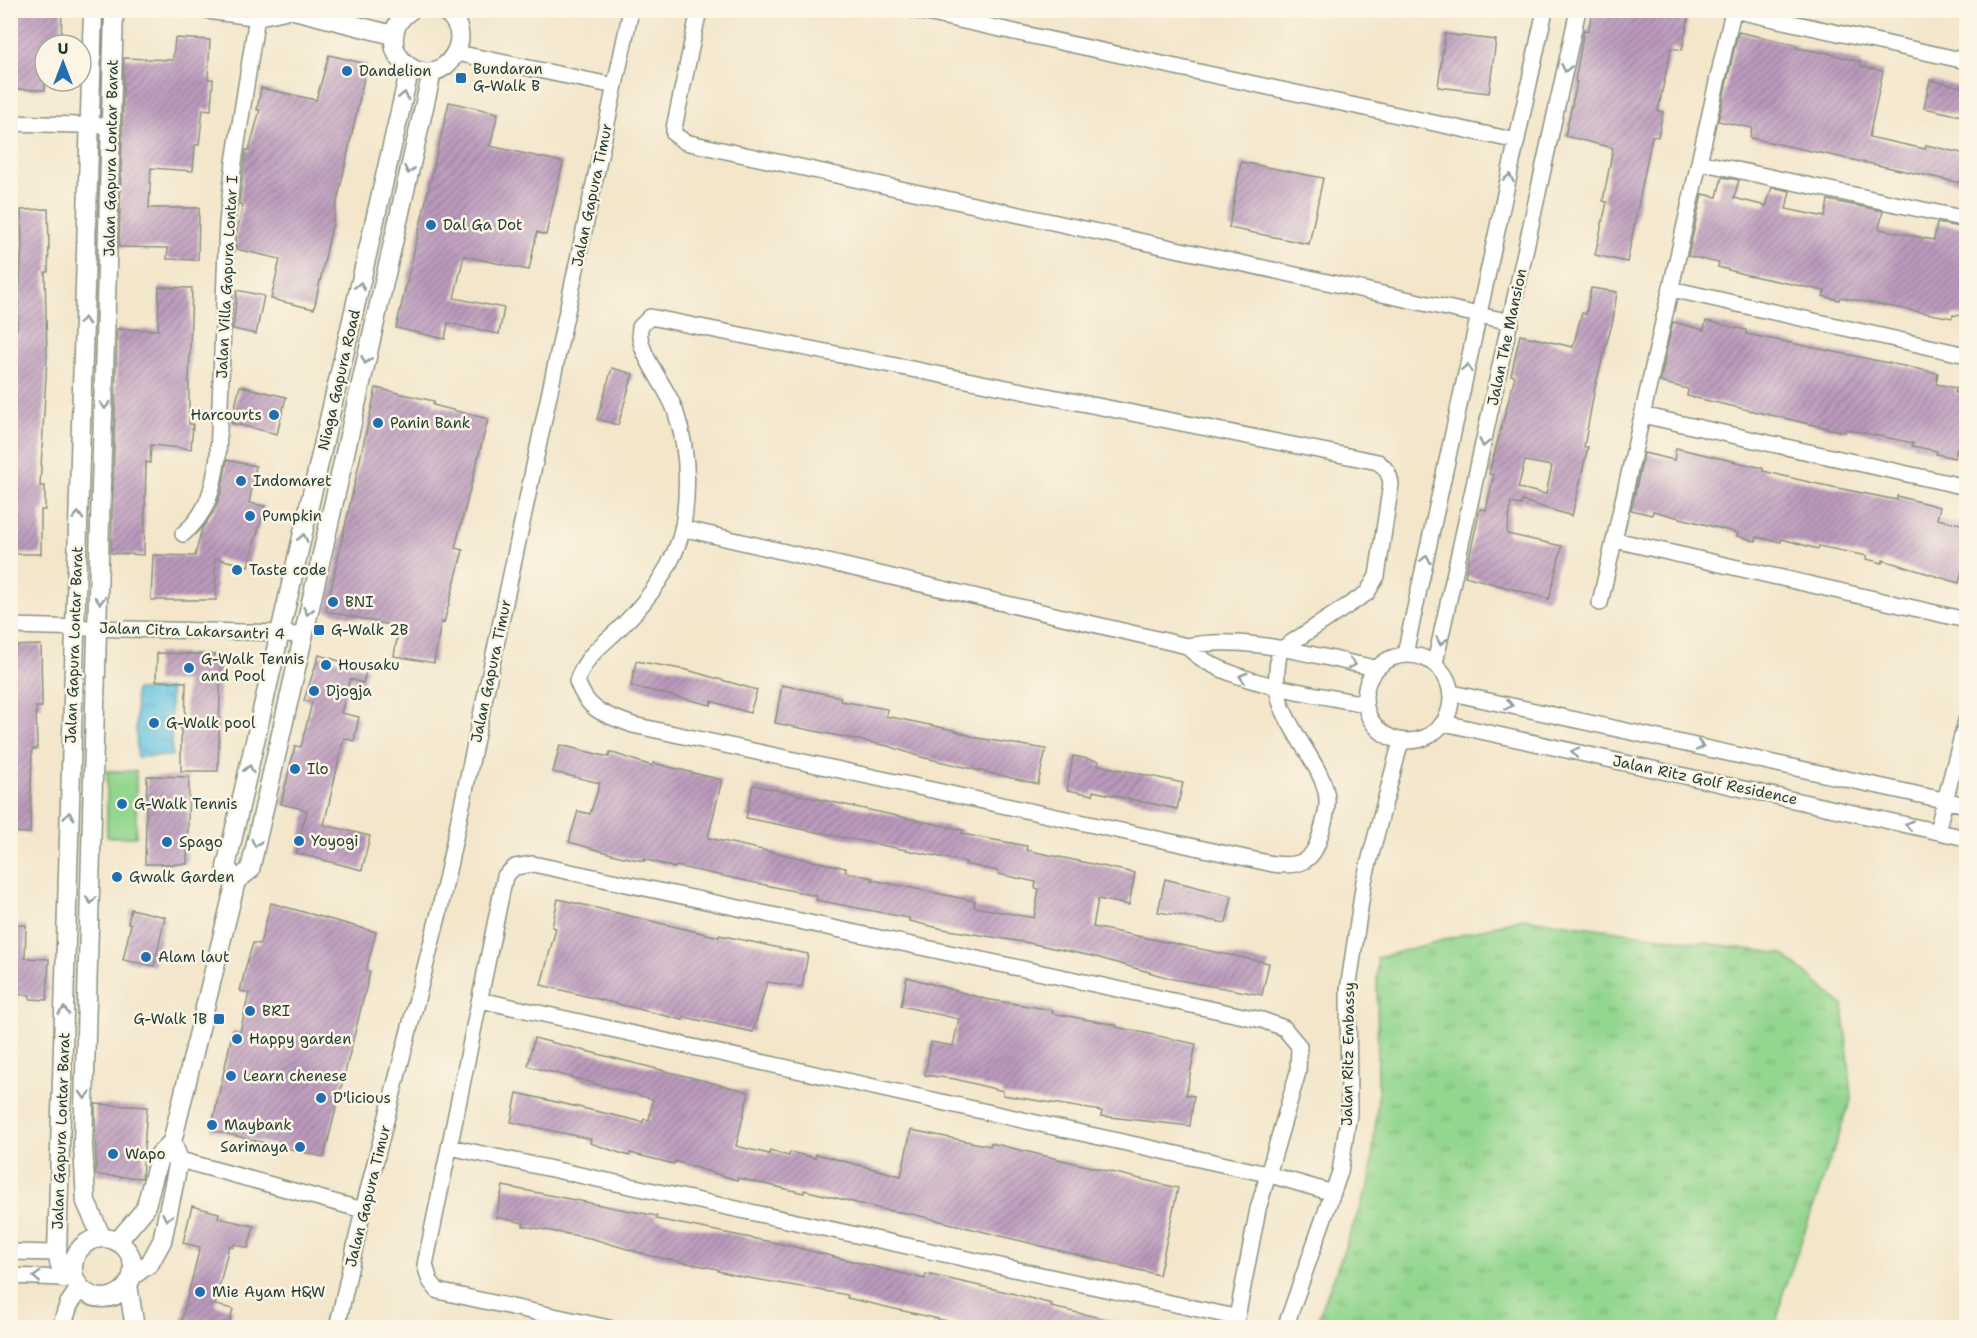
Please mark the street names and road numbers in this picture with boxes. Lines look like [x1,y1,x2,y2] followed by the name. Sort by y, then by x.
[99,59,123,257] street label: Jalan Gapura Lontar Barat
[567,122,617,268] street label: Jalan Gapura Timur
[212,175,242,379] street label: Jalan Villa Gapura Lontar I
[1483,267,1531,407] street label: Jalan The Mansion
[313,307,365,452] street label: Niaga Gapura Road
[61,546,87,744] street label: Jalan Gapura Lontar Barat
[466,598,516,744] street label: Jalan Gapura Timur
[99,618,285,644] street label: Jalan Citra Lakarsantri 4
[1611,751,1799,809] street label: Jalan Ritz Golf Residence
[1337,982,1359,1126] street label: Jalan Ritz Embassy
[48,1032,74,1230] street label: Jalan Gapura Lontar Barat
[341,1123,395,1269] street label: Jalan Gapura Timur

